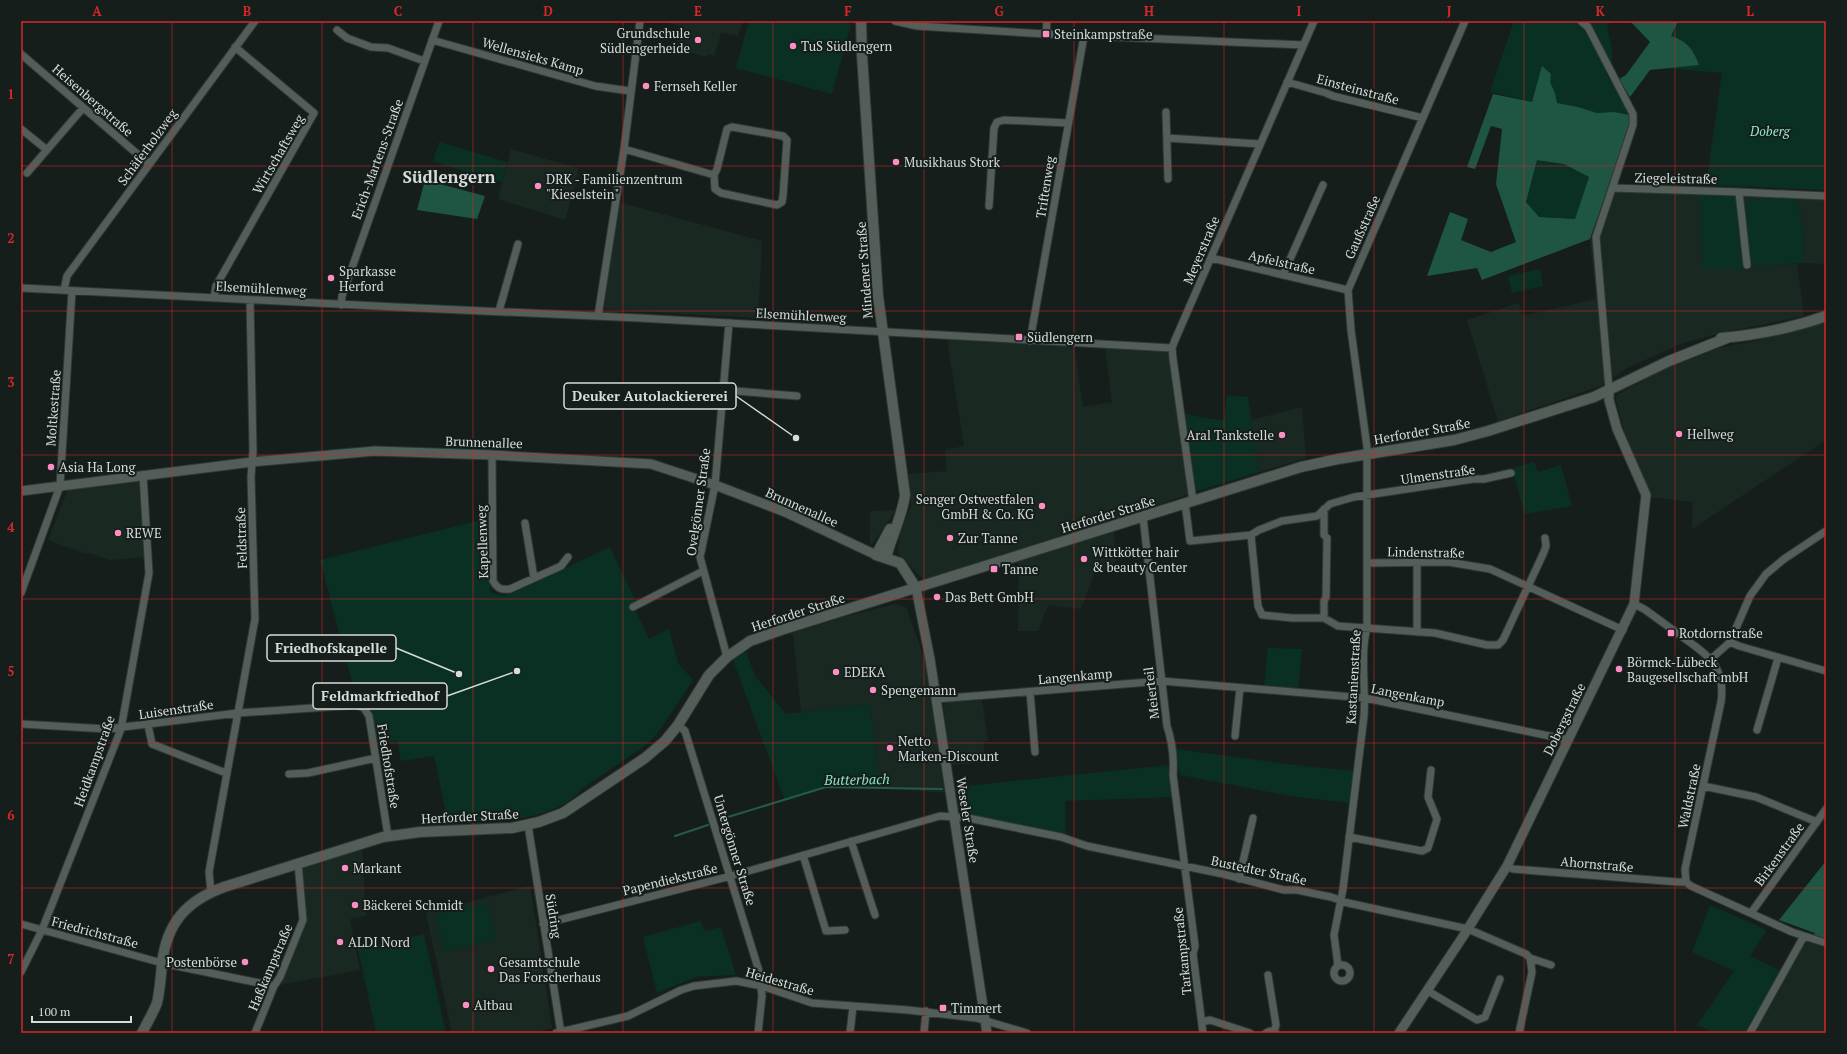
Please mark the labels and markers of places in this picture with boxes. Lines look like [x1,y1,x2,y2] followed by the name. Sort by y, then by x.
[600,24,690,57] place label: Grundschule Südlengerheide
[1054,25,1153,43] place label: Steinkampstraße
[1041,29,1051,39] marker: Steinkampstraße
[693,35,703,45] marker: Grundschule Südlengerheide
[801,37,892,55] place label: TuS Südlengern
[788,41,798,51] marker: TuS Südlengern
[654,77,737,95] place label: Fernseh Keller
[641,81,651,91] marker: Fernseh Keller
[904,153,1000,171] place label: Musikhaus Stork
[891,157,901,167] marker: Musikhaus Stork
[546,170,683,203] place label: DRK - Familienzentrum "Kieselstein"
[533,181,543,191] marker: DRK - Familienzentrum "Kieselstein"
[339,262,396,295] place label: Sparkasse Herford
[326,273,336,283] marker: Sparkasse Herford
[1027,328,1093,346] place label: Südlengern
[1014,332,1024,342] marker: Südlengern
[564,383,736,409] callout: Deuker Autolackiererei
[1687,425,1734,443] place label: Hellweg
[1186,426,1274,444] place label: Aral Tankstelle
[1674,429,1684,439] marker: Hellweg
[1277,430,1287,440] marker: Aral Tankstelle
[59,458,135,476] place label: Asia Ha Long
[46,462,56,472] marker: Asia Ha Long
[916,490,1034,523] place label: Senger Ostwestfalen GmbH & Co. KG
[1037,501,1047,511] marker: Senger Ostwestfalen GmbH & Co. KG
[126,524,162,542] place label: REWE
[113,528,123,538] marker: REWE
[958,529,1018,547] place label: Zur Tanne
[945,533,955,543] marker: Zur Tanne
[1092,543,1187,576] place label: Wittkötter hair & beauty Center
[1079,554,1089,564] marker: Wittkötter hair & beauty Center
[1002,560,1038,578] place label: Tanne
[989,564,999,574] marker: Tanne
[945,588,1034,606] place label: Das Bett GmbH
[932,592,942,602] marker: Das Bett GmbH
[1679,624,1763,642] place label: Rotdornstraße
[1666,628,1676,638] marker: Rotdornstraße
[267,635,396,661] callout: Friedhofskapelle
[1627,653,1749,686] place label: Börmck-Lübeck Baugesellschaft mbH
[844,663,885,681] place label: EDEKA
[1614,664,1624,674] marker: Börmck-Lübeck Baugesellschaft mbH
[831,667,841,677] marker: EDEKA
[881,681,956,699] place label: Spengemann
[313,683,447,709] callout: Feldmarkfriedhof
[868,685,878,695] marker: Spengemann
[898,732,999,765] place label: Netto Marken-Discount
[885,743,895,753] marker: Netto Marken-Discount
[353,859,402,877] place label: Markant
[340,863,350,873] marker: Markant
[363,896,463,914] place label: Bäckerei Schmidt
[350,900,360,910] marker: Bäckerei Schmidt
[348,933,410,951] place label: ALDI Nord
[335,937,345,947] marker: ALDI Nord
[166,953,237,971] place label: Postenbörse
[499,953,601,986] place label: Gesamtschule Das Forscherhaus
[240,957,250,967] marker: Postenbörse
[486,964,496,974] marker: Gesamtschule Das Forscherhaus
[474,996,513,1014] place label: Altbau
[951,999,1002,1017] place label: Timmert
[461,1000,471,1010] marker: Altbau
[938,1003,948,1013] marker: Timmert

